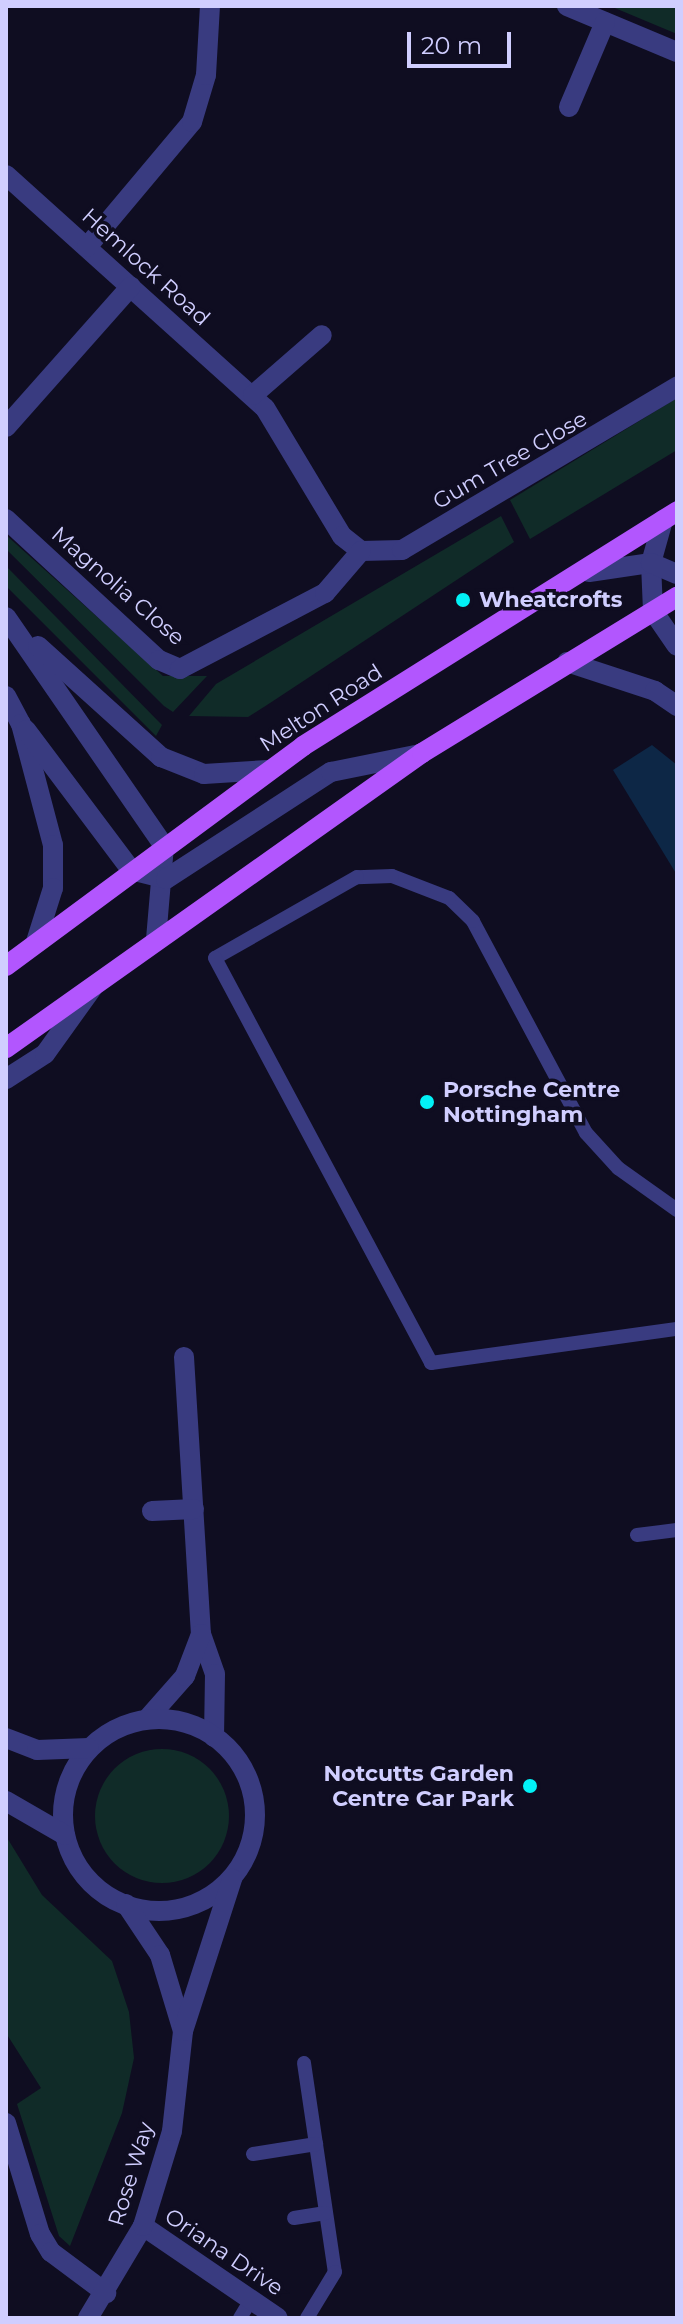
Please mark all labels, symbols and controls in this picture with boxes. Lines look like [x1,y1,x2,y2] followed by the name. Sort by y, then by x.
[411,16,515,66] scale bar
[421,31,482,60] text: 20 m
[77,203,215,331] street label: Hemlock Road
[428,405,592,515] street label: Gum Tree Close
[46,521,190,651] street label: Magnolia Close
[479,587,623,613] place label: Wheatcrofts
[454,591,472,609] marker: Wheatcrofts
[255,659,387,757] street label: Melton Road
[443,1076,620,1128] place label: Porsche Centre Nottingham
[418,1093,436,1111] marker: Porsche Centre Nottingham
[324,1760,514,1812] place label: Notcutts Garden Centre Car Park
[521,1777,539,1795] marker: Notcutts Garden Centre Car Park
[103,2119,159,2229] street label: Rose Way
[160,2203,288,2301] street label: Oriana Drive

